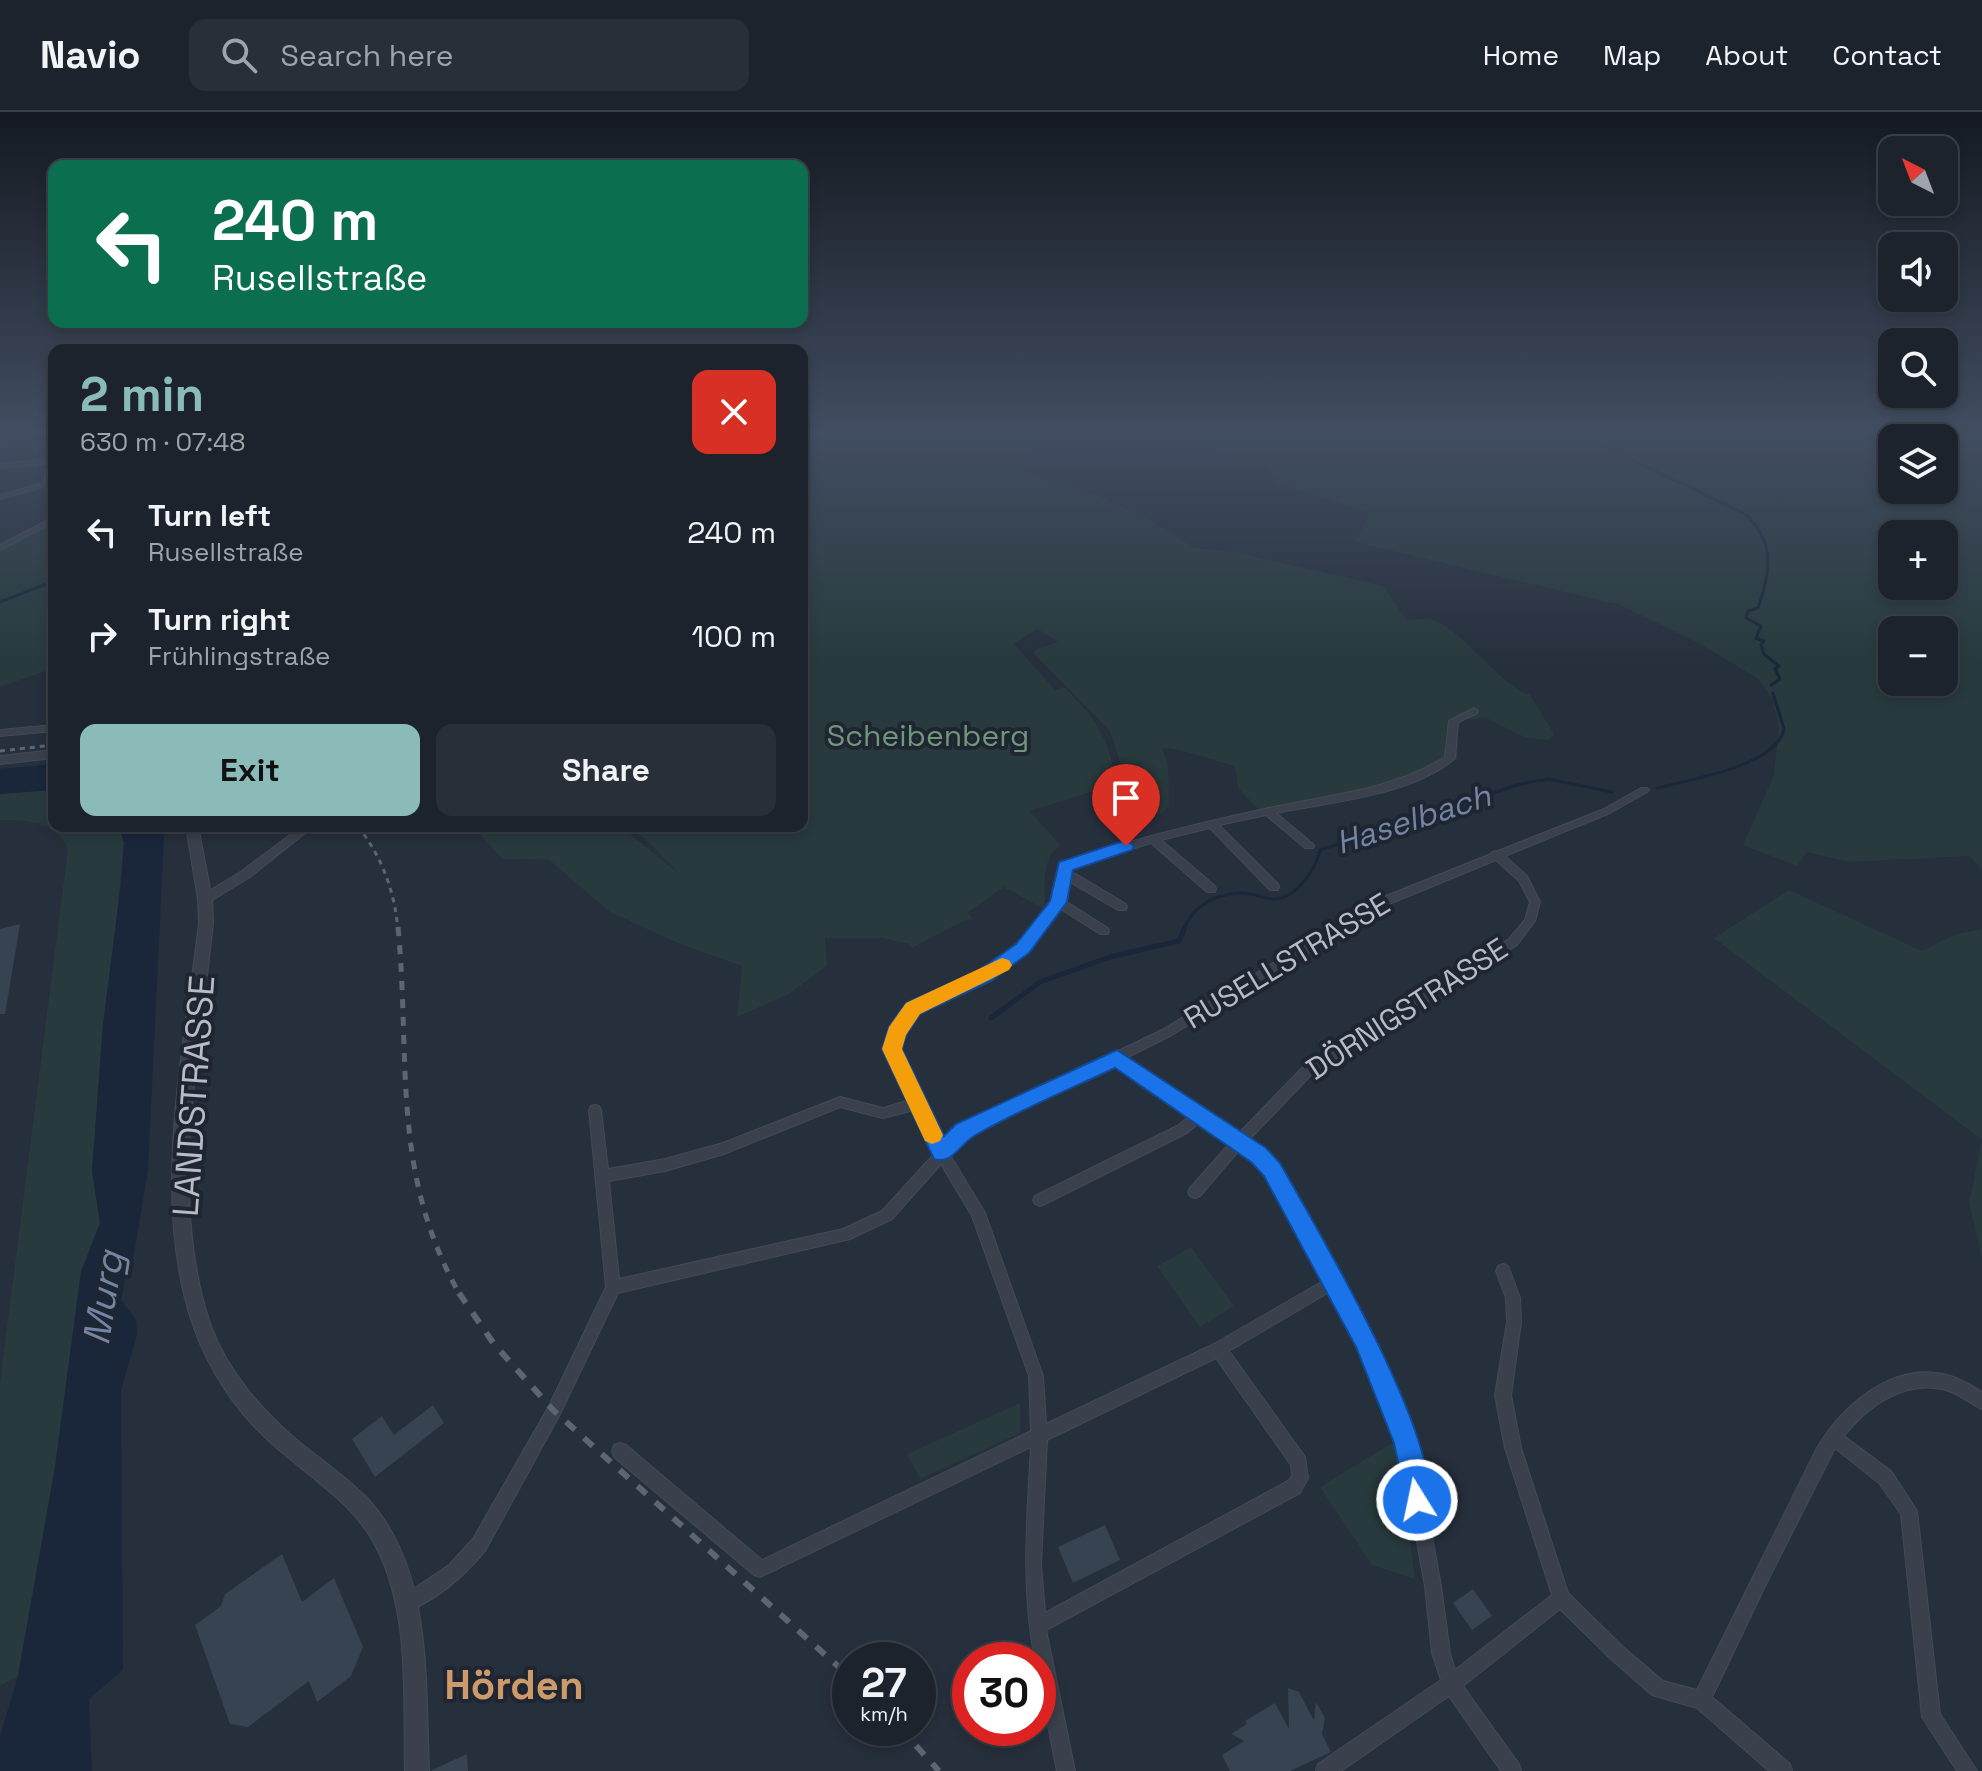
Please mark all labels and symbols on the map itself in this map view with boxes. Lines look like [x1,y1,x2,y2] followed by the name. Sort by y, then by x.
[1878,136,1958,216] north arrow
[827,716,1029,755] park label: Scheibenberg
[1092,764,1160,846] pin
[1331,775,1497,863] water label: Haselbach
[1177,884,1397,1037] street label: RUSELLSTRASSE
[1299,929,1515,1088] street label: DÖRNIGSTRASSE
[163,974,225,1218] street label: LANDSTRASSE
[72,1246,134,1348] water label: Murg
[1375,1458,1459,1542] position arrow
[952,1642,1056,1746] speed limit sign: 30
[444,1660,584,1711] district label: Hörden

